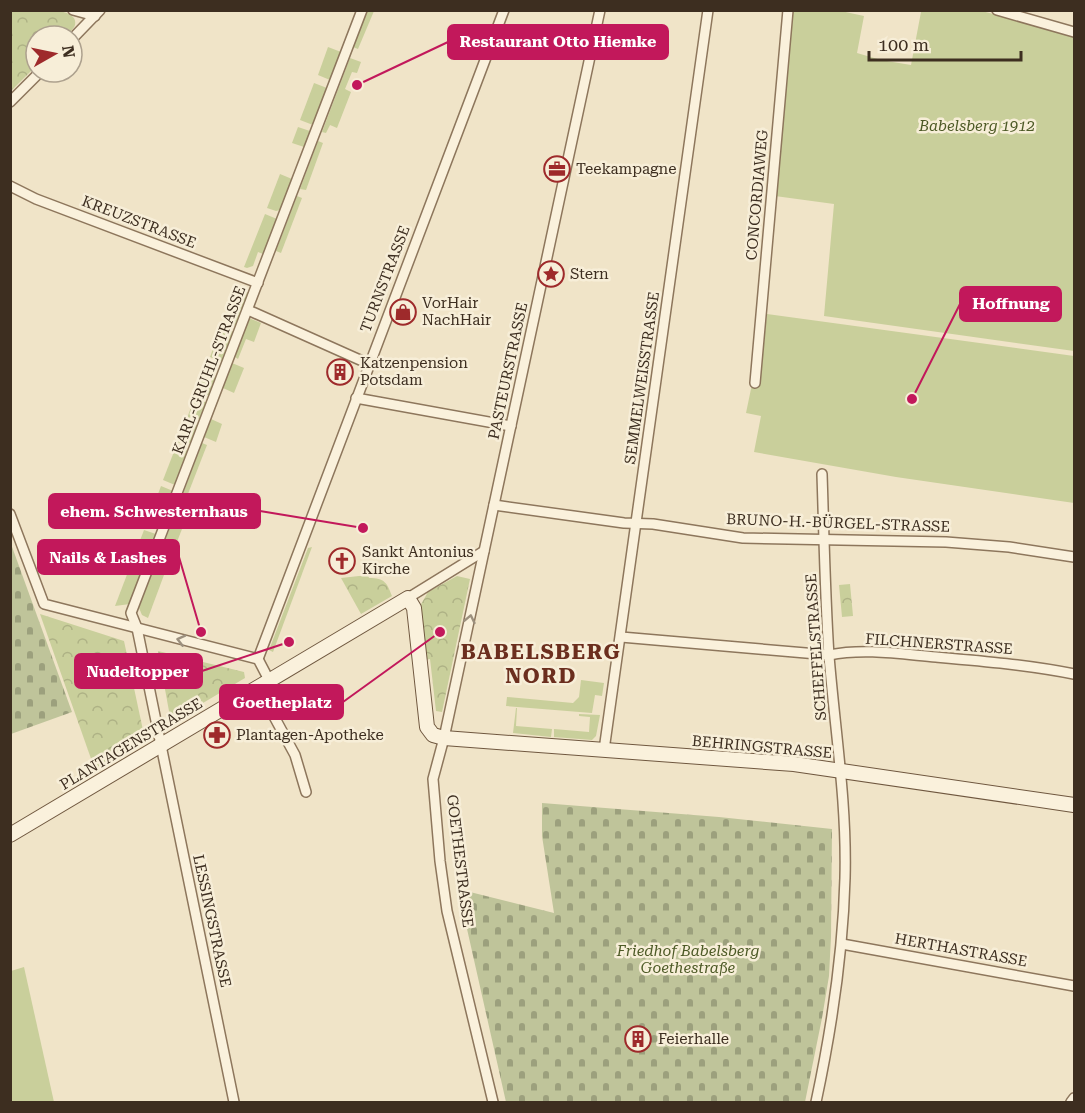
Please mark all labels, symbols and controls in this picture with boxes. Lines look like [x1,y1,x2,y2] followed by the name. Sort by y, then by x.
[24,24,84,84] north arrow
[869,24,1020,62] scale bar
[448,25,668,59] callout: Restaurant Otto Hiemke
[460,32,656,51] text: Restaurant Otto Hiemke
[878,34,929,55] text: 100 m
[58,44,79,59] text: N
[918,117,1035,135] park label: Babelsberg 1912
[742,128,772,261] street label: CONCORDIAWEG
[542,154,572,184] office icon: Teekampagne
[576,160,676,178] place label: Teekampagne
[79,192,199,252] street label: KREUZSTRASSE
[356,223,414,335] street label: TURNSTRASSE
[536,259,566,289] place icon: Stern
[570,265,609,283] place label: Stern
[168,283,250,457] street label: KARL-GRUHL-STRASSE
[960,287,1061,321] callout: Hoffnung
[621,291,663,465] street label: SEMMELWEISSTRASSE
[422,294,491,329] place label: VorHair NachHair
[972,294,1050,313] text: Hoffnung
[388,297,418,327] shop icon: VorHair NachHair
[485,301,531,441] street label: PASTEURSTRASSE
[360,354,468,389] place label: Katzenpension Potsdam
[325,357,355,387] building icon: Katzenpension Potsdam
[49,494,260,528] callout: ehem. Schwesternhaus
[60,502,248,521] text: ehem. Schwesternhaus
[726,510,950,536] street label: BRUNO-H.-BÜRGEL-STRASSE
[38,540,179,574] callout: Nails & Lashes
[362,543,474,578] place label: Sankt Antonius Kirche
[327,546,357,576] church icon: Sankt Antonius Kirche
[49,548,167,567] text: Nails & Lashes
[802,573,830,721] street label: SCHEFFELSTRASSE
[462,614,475,624] one-way arrow
[865,630,1013,658] street label: FILCHNERSTRASSE
[176,634,186,647] one-way arrow
[461,640,621,688] district label: BABELSBERG NORD
[75,654,202,688] callout: Nudeltopper
[87,662,189,681] text: Nudeltopper
[220,685,343,719] callout: Goetheplatz
[232,693,332,712] text: Goetheplatz
[57,694,205,794] street label: PLANTAGENSTRASSE
[202,720,232,750] pharmacy icon: Plantagen-Apotheke
[236,726,384,744] place label: Plantagen-Apotheke
[691,732,833,762] street label: BEHRINGSTRASSE
[443,793,477,929] street label: GOETHESTRASSE
[189,853,235,989] street label: LESSINGSTRASSE
[893,929,1029,971] street label: HERTHASTRASSE
[616,942,759,977] park label: Friedhof Babelsberg Goethestraße
[623,1024,653,1054] building icon: Feierhalle
[658,1030,729,1048] place label: Feierhalle

